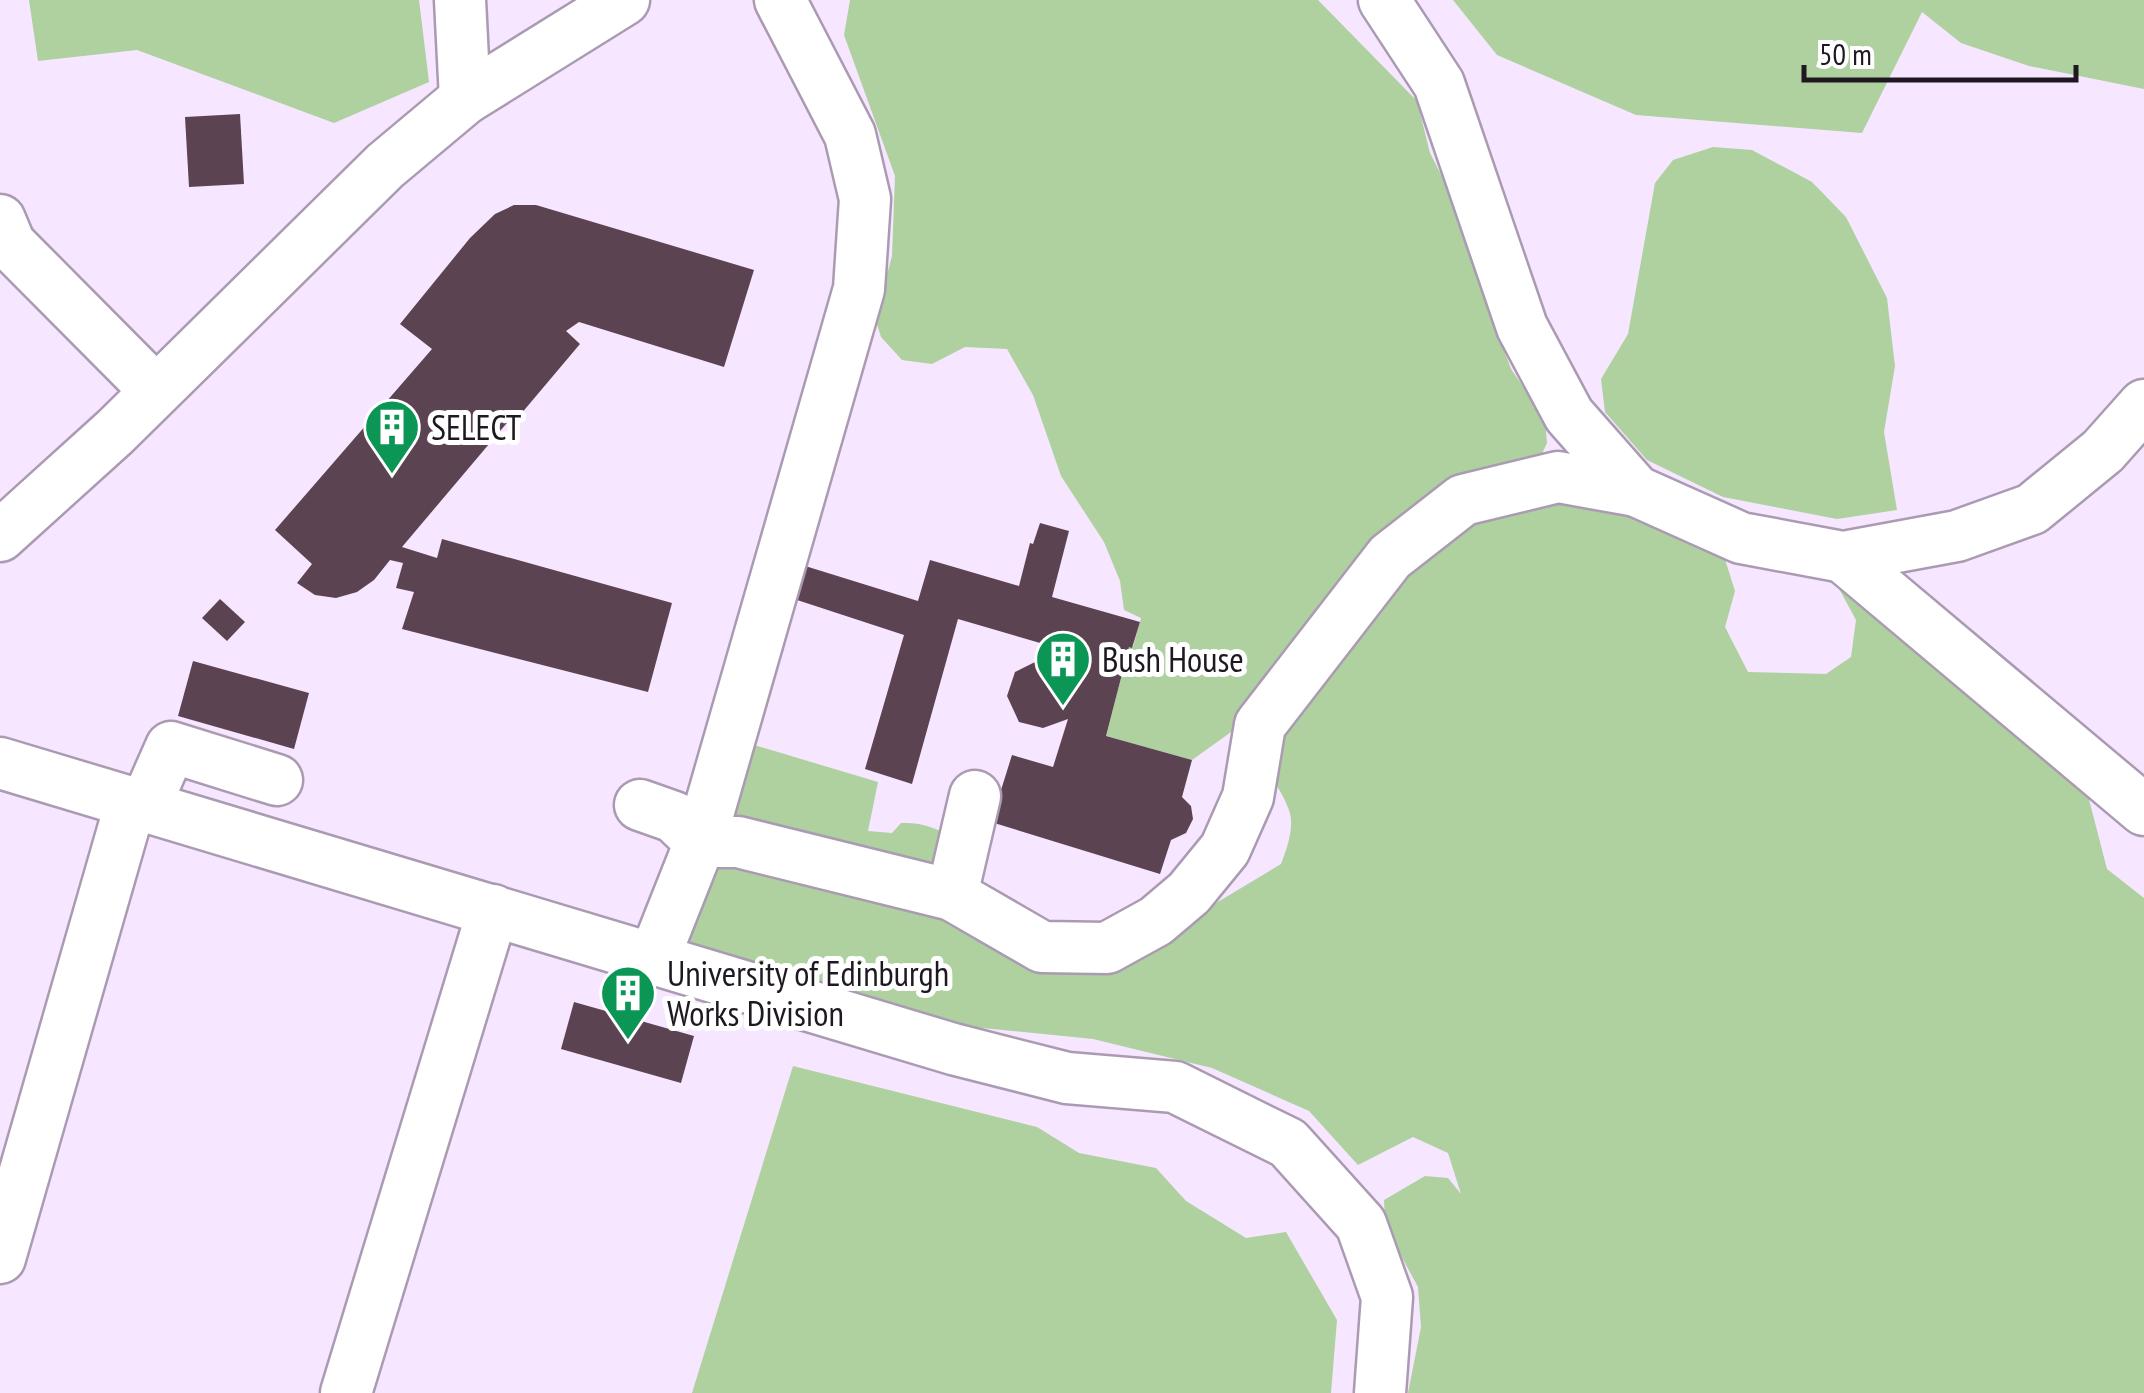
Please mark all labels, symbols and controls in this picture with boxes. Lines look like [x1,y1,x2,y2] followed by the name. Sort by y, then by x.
[1804,20,2076,82] scale bar
[1819,34,1872,73] text: 50 m
[362,397,422,476] building icon: SELECT
[431,404,522,450] place label: SELECT
[1033,629,1093,708] building icon: Bush House
[1102,636,1244,682] place label: Bush House
[667,950,949,1036] place label: University of Edinburgh Works Division
[598,963,658,1042] building icon: University of Edinburgh Works Division

